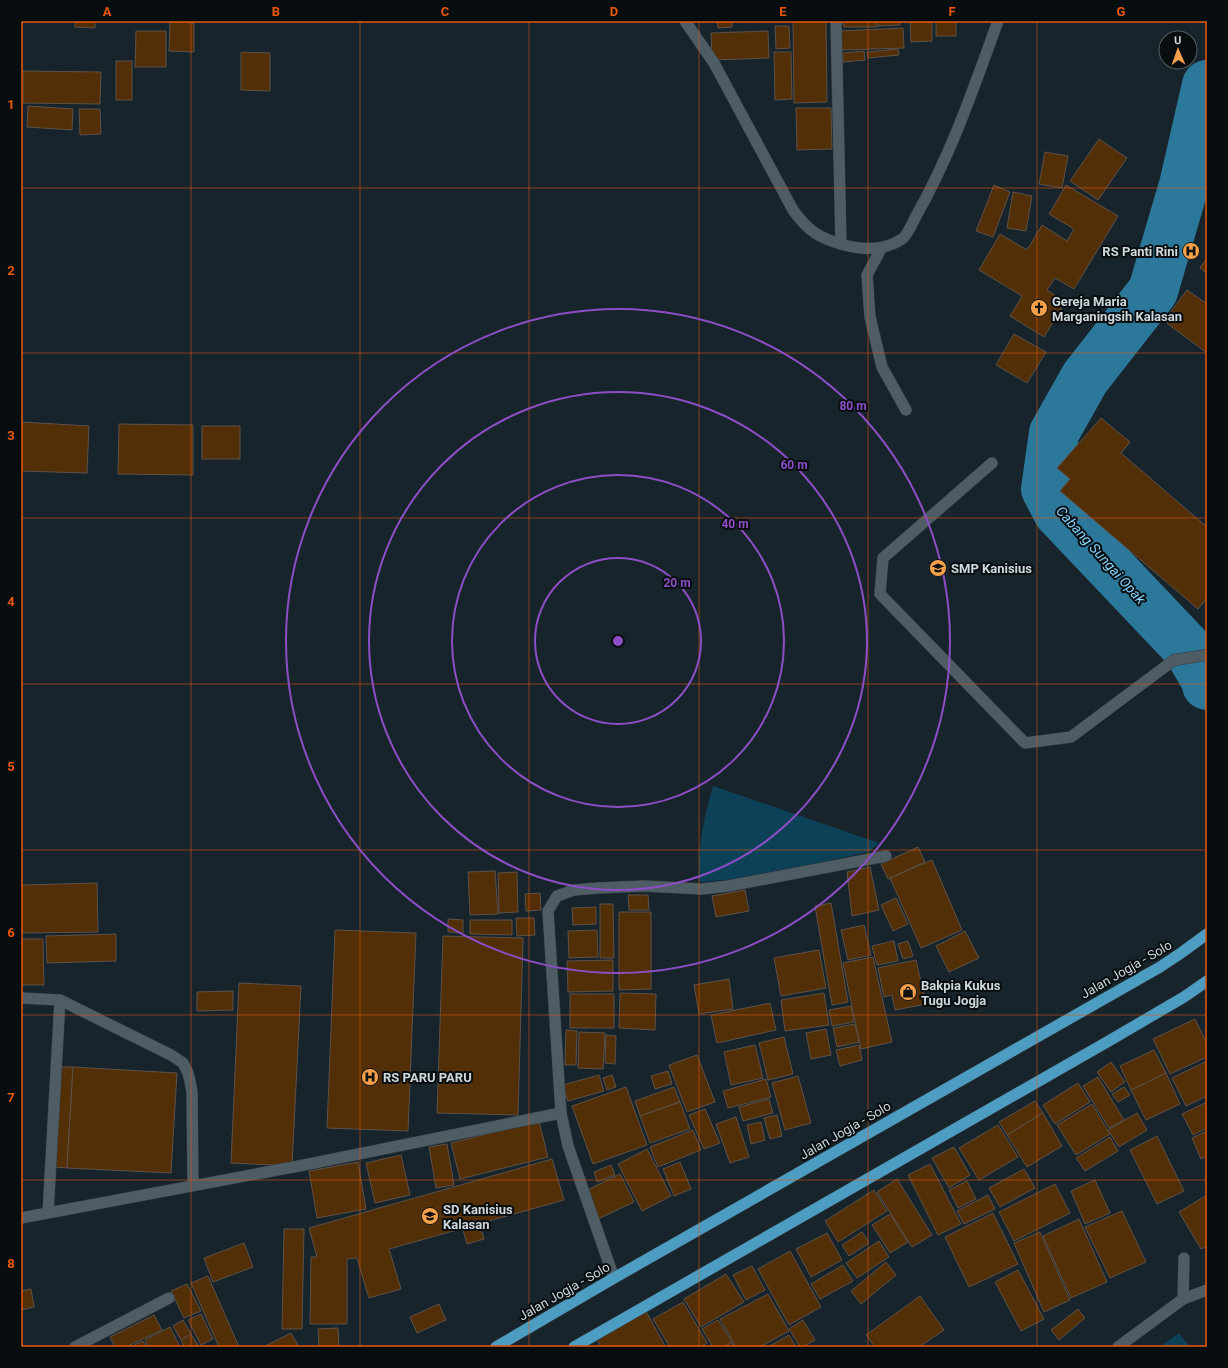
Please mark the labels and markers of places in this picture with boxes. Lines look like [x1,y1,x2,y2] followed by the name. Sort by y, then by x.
[1181,241,1201,261] hospital icon: RS Panti Rini
[1102,244,1178,259] place label: RS Panti Rini
[1052,294,1182,324] place label: Gereja Maria Marganingsih Kalasan
[1029,298,1049,318] church icon: Gereja Maria Marganingsih Kalasan
[928,558,948,578] school or university icon: SMP Kanisius
[951,561,1032,576] place label: SMP Kanisius
[611,634,625,648] centre of rings
[921,978,1001,1008] place label: Bakpia Kukus Tugu Jogja
[898,982,918,1002] shop icon: Bakpia Kukus Tugu Jogja
[360,1067,380,1087] hospital icon: RS PARU PARU
[383,1070,472,1085] place label: RS PARU PARU
[443,1202,513,1232] place label: SD Kanisius Kalasan
[420,1206,440,1226] school or university icon: SD Kanisius Kalasan

